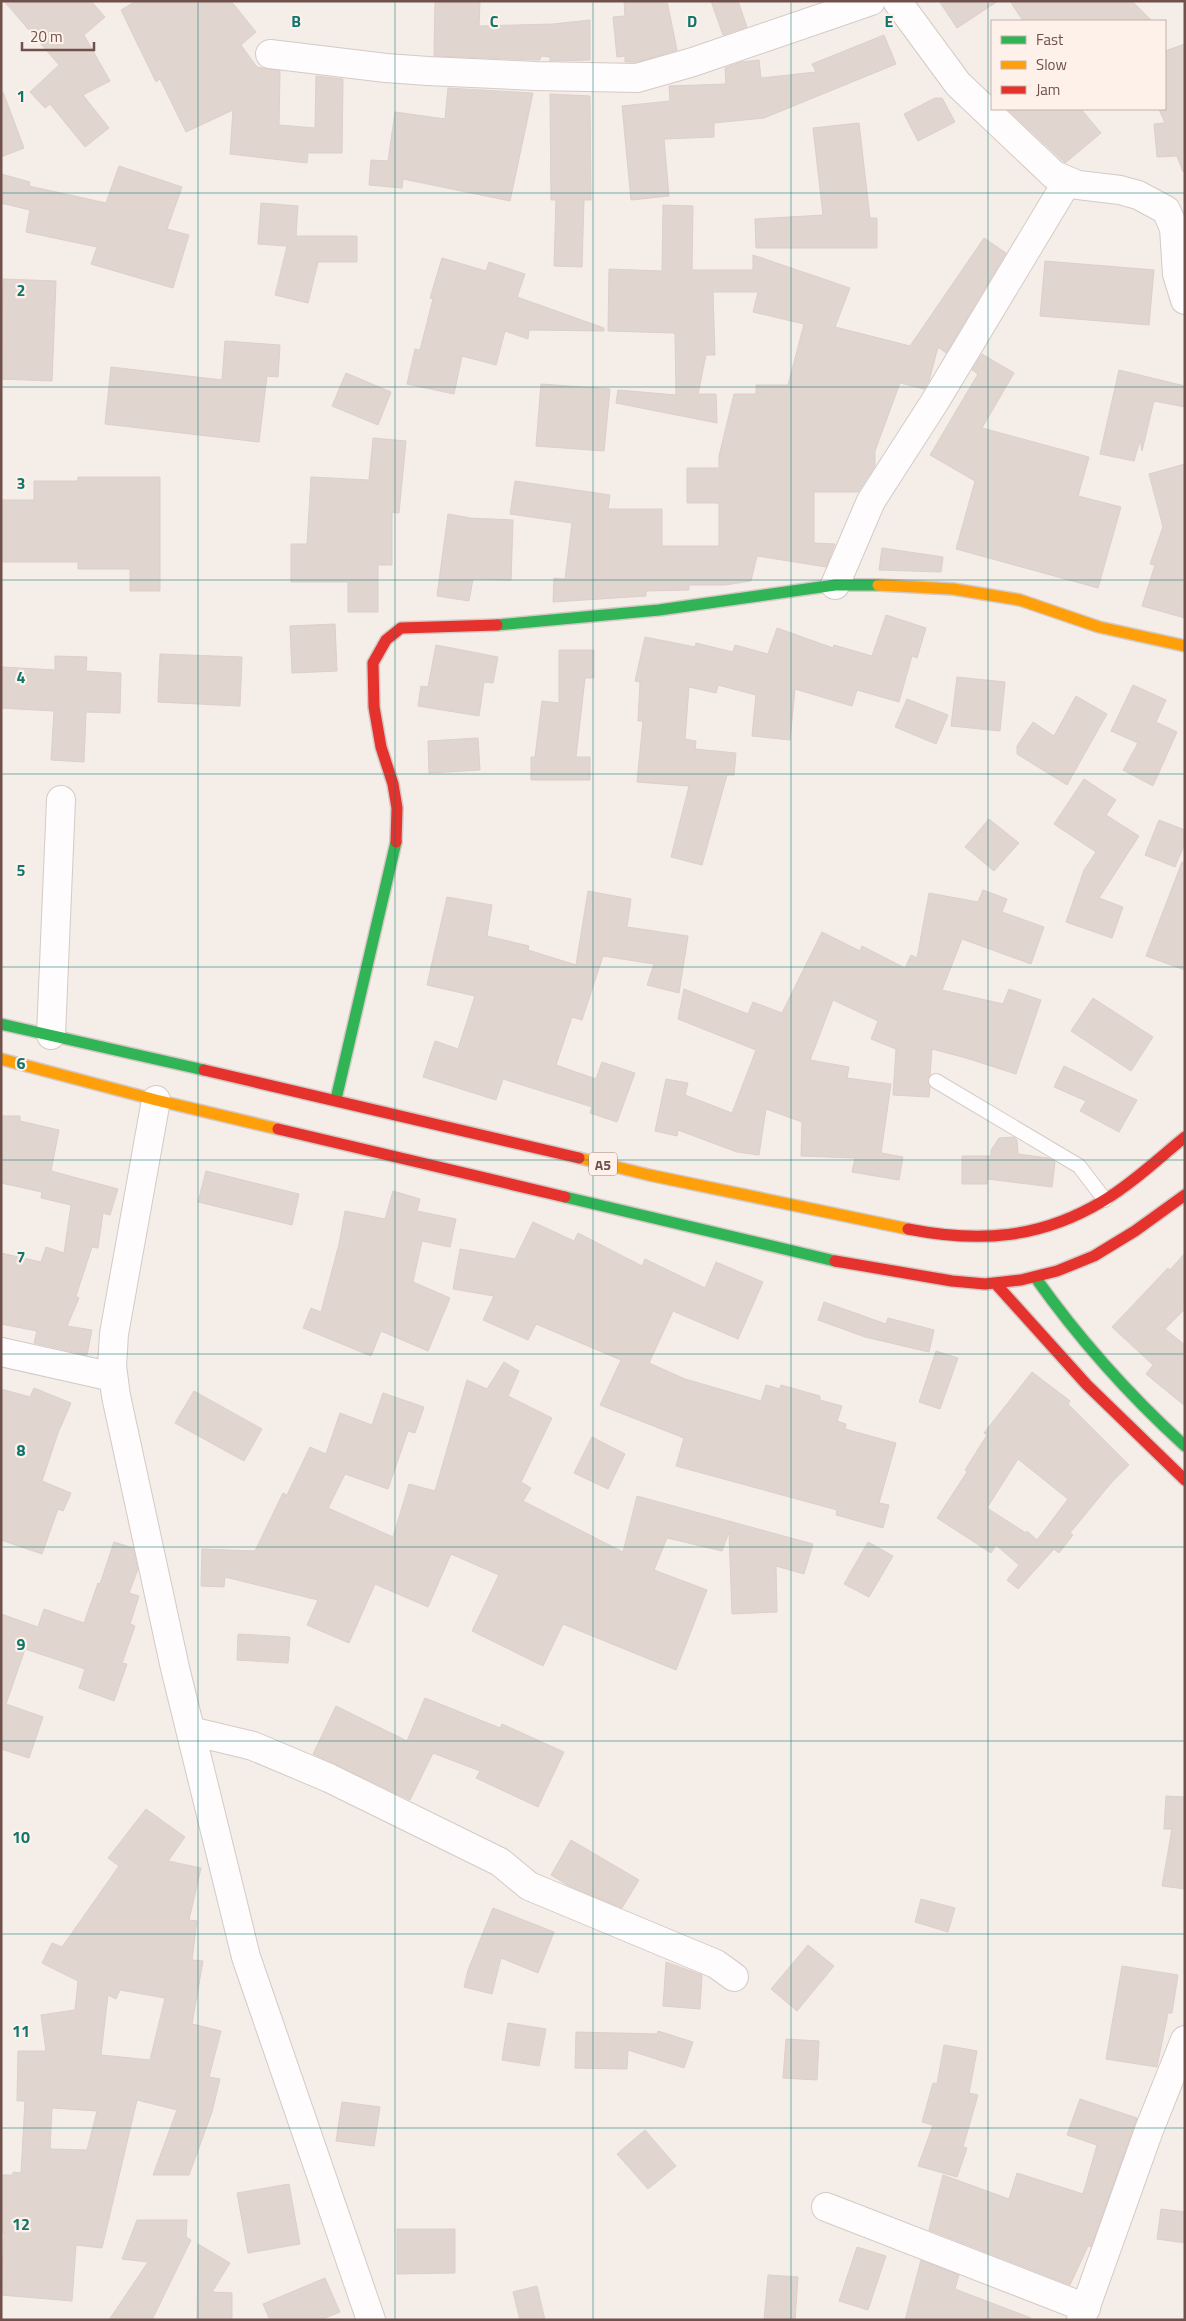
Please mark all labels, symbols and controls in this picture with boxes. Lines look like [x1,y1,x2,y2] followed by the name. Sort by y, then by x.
[291,9,301,33] text: B
[490,9,499,33] text: C
[687,9,697,33] text: D
[885,9,894,33] text: E
[22,20,95,52] scale bar
[991,20,1166,110] legend
[30,25,63,48] text: 20 m
[1036,28,1064,51] text: Fast
[1036,53,1067,76] text: Slow
[1036,78,1060,101] text: Jam
[17,84,25,108] text: 1
[17,278,25,302] text: 2
[17,471,25,495] text: 3
[17,665,26,689] text: 4
[17,858,26,882] text: 5
[17,1051,26,1075] text: 6
[589,1152,617,1176] road number: A5
[17,1245,25,1269] text: 7
[17,1438,26,1462] text: 8
[17,1632,26,1656] text: 9
[12,1825,30,1849] text: 10
[12,2019,30,2043] text: 11
[12,2212,30,2236] text: 12

